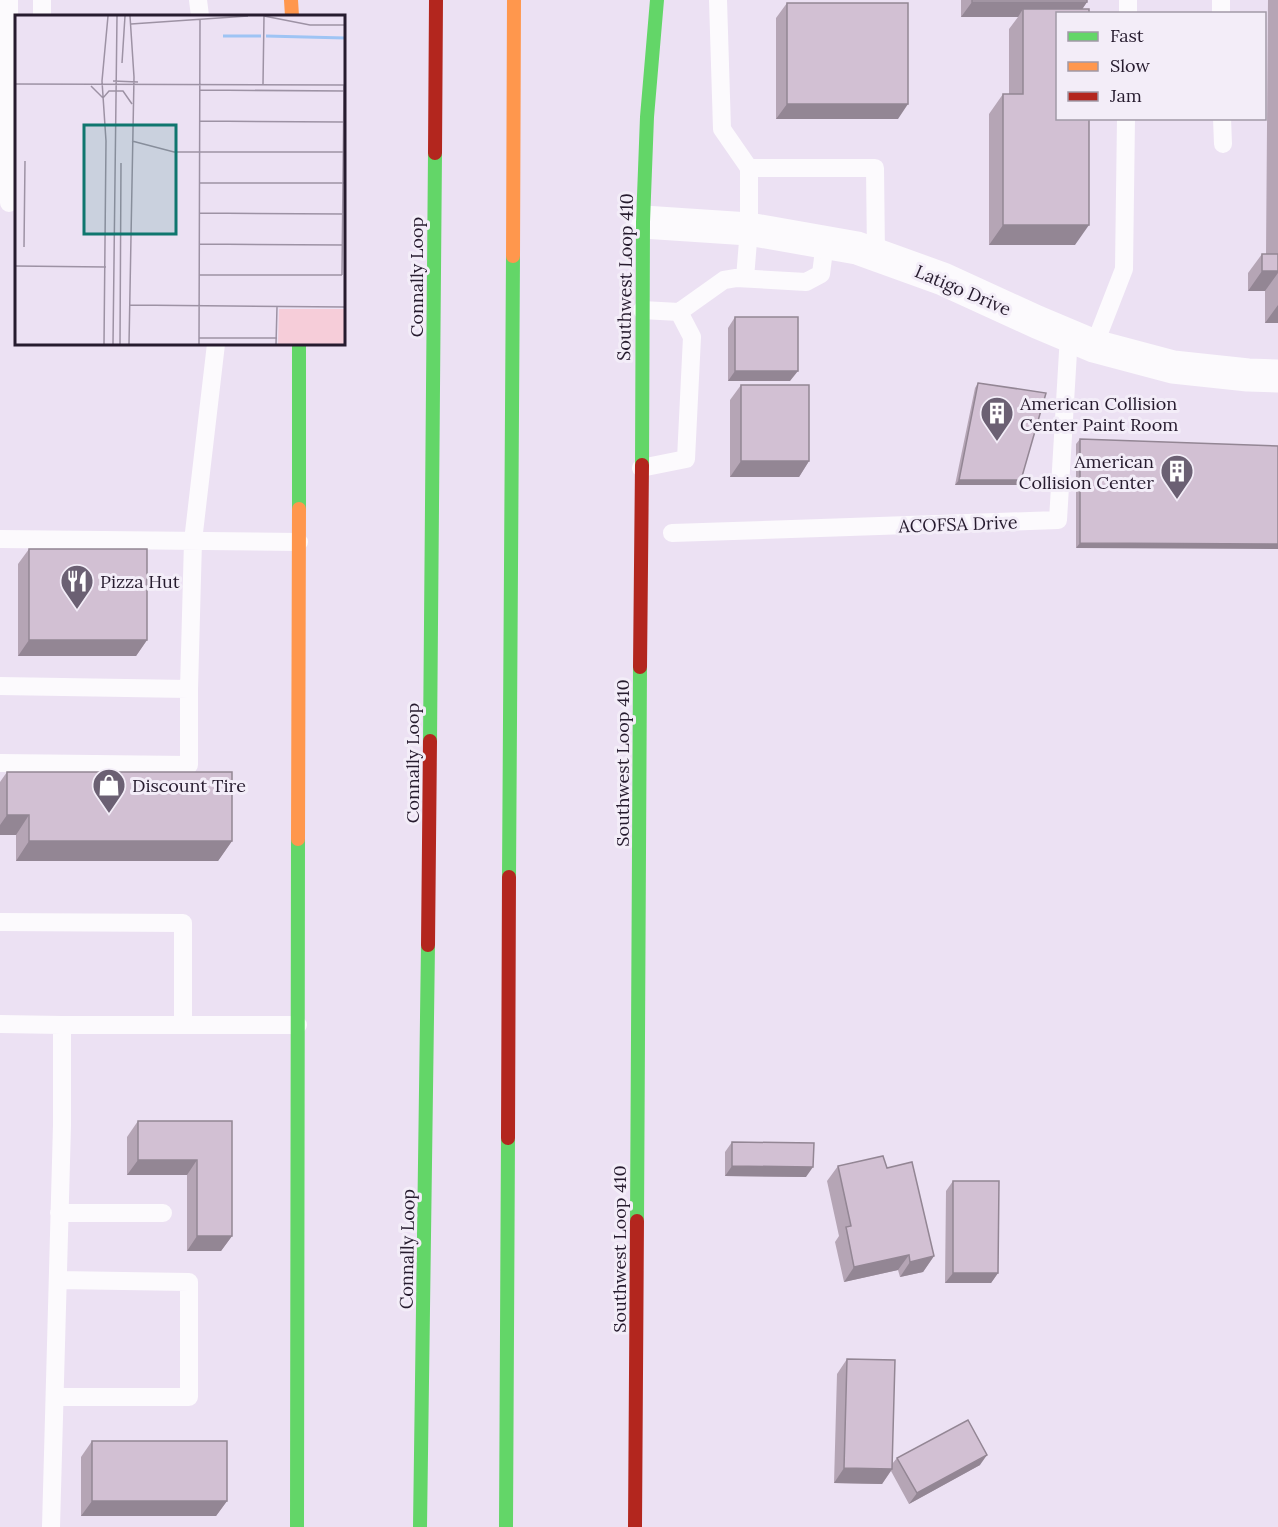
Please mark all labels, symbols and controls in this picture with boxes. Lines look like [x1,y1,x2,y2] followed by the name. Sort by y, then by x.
[1056,12,1266,120] legend
[15,15,345,345] inset map
[1110,24,1144,47] text: Fast
[1110,54,1150,77] text: Slow
[1109,84,1142,107] text: Jam
[612,193,638,361] street label: Southwest Loop 410
[405,217,428,337] street label: Connally Loop
[911,259,1015,321] street label: Latigo Drive
[1019,392,1178,436] place label: American Collision Center Paint Room
[979,395,1015,442] building icon: American Collision Center Paint Room
[1019,450,1154,494] place label: American Collision Center
[1159,453,1195,500] building icon: American Collision Center
[897,510,1018,538] street label: ACOFSA Drive
[59,563,95,610] restaurant icon: Pizza Hut
[100,570,180,593] place label: Pizza Hut
[611,679,634,847] street label: Southwest Loop 410
[401,703,424,823] street label: Connally Loop
[91,767,127,814] shop icon: Discount Tire
[132,774,246,797] place label: Discount Tire
[608,1165,631,1333] street label: Southwest Loop 410
[394,1189,420,1309] street label: Connally Loop

